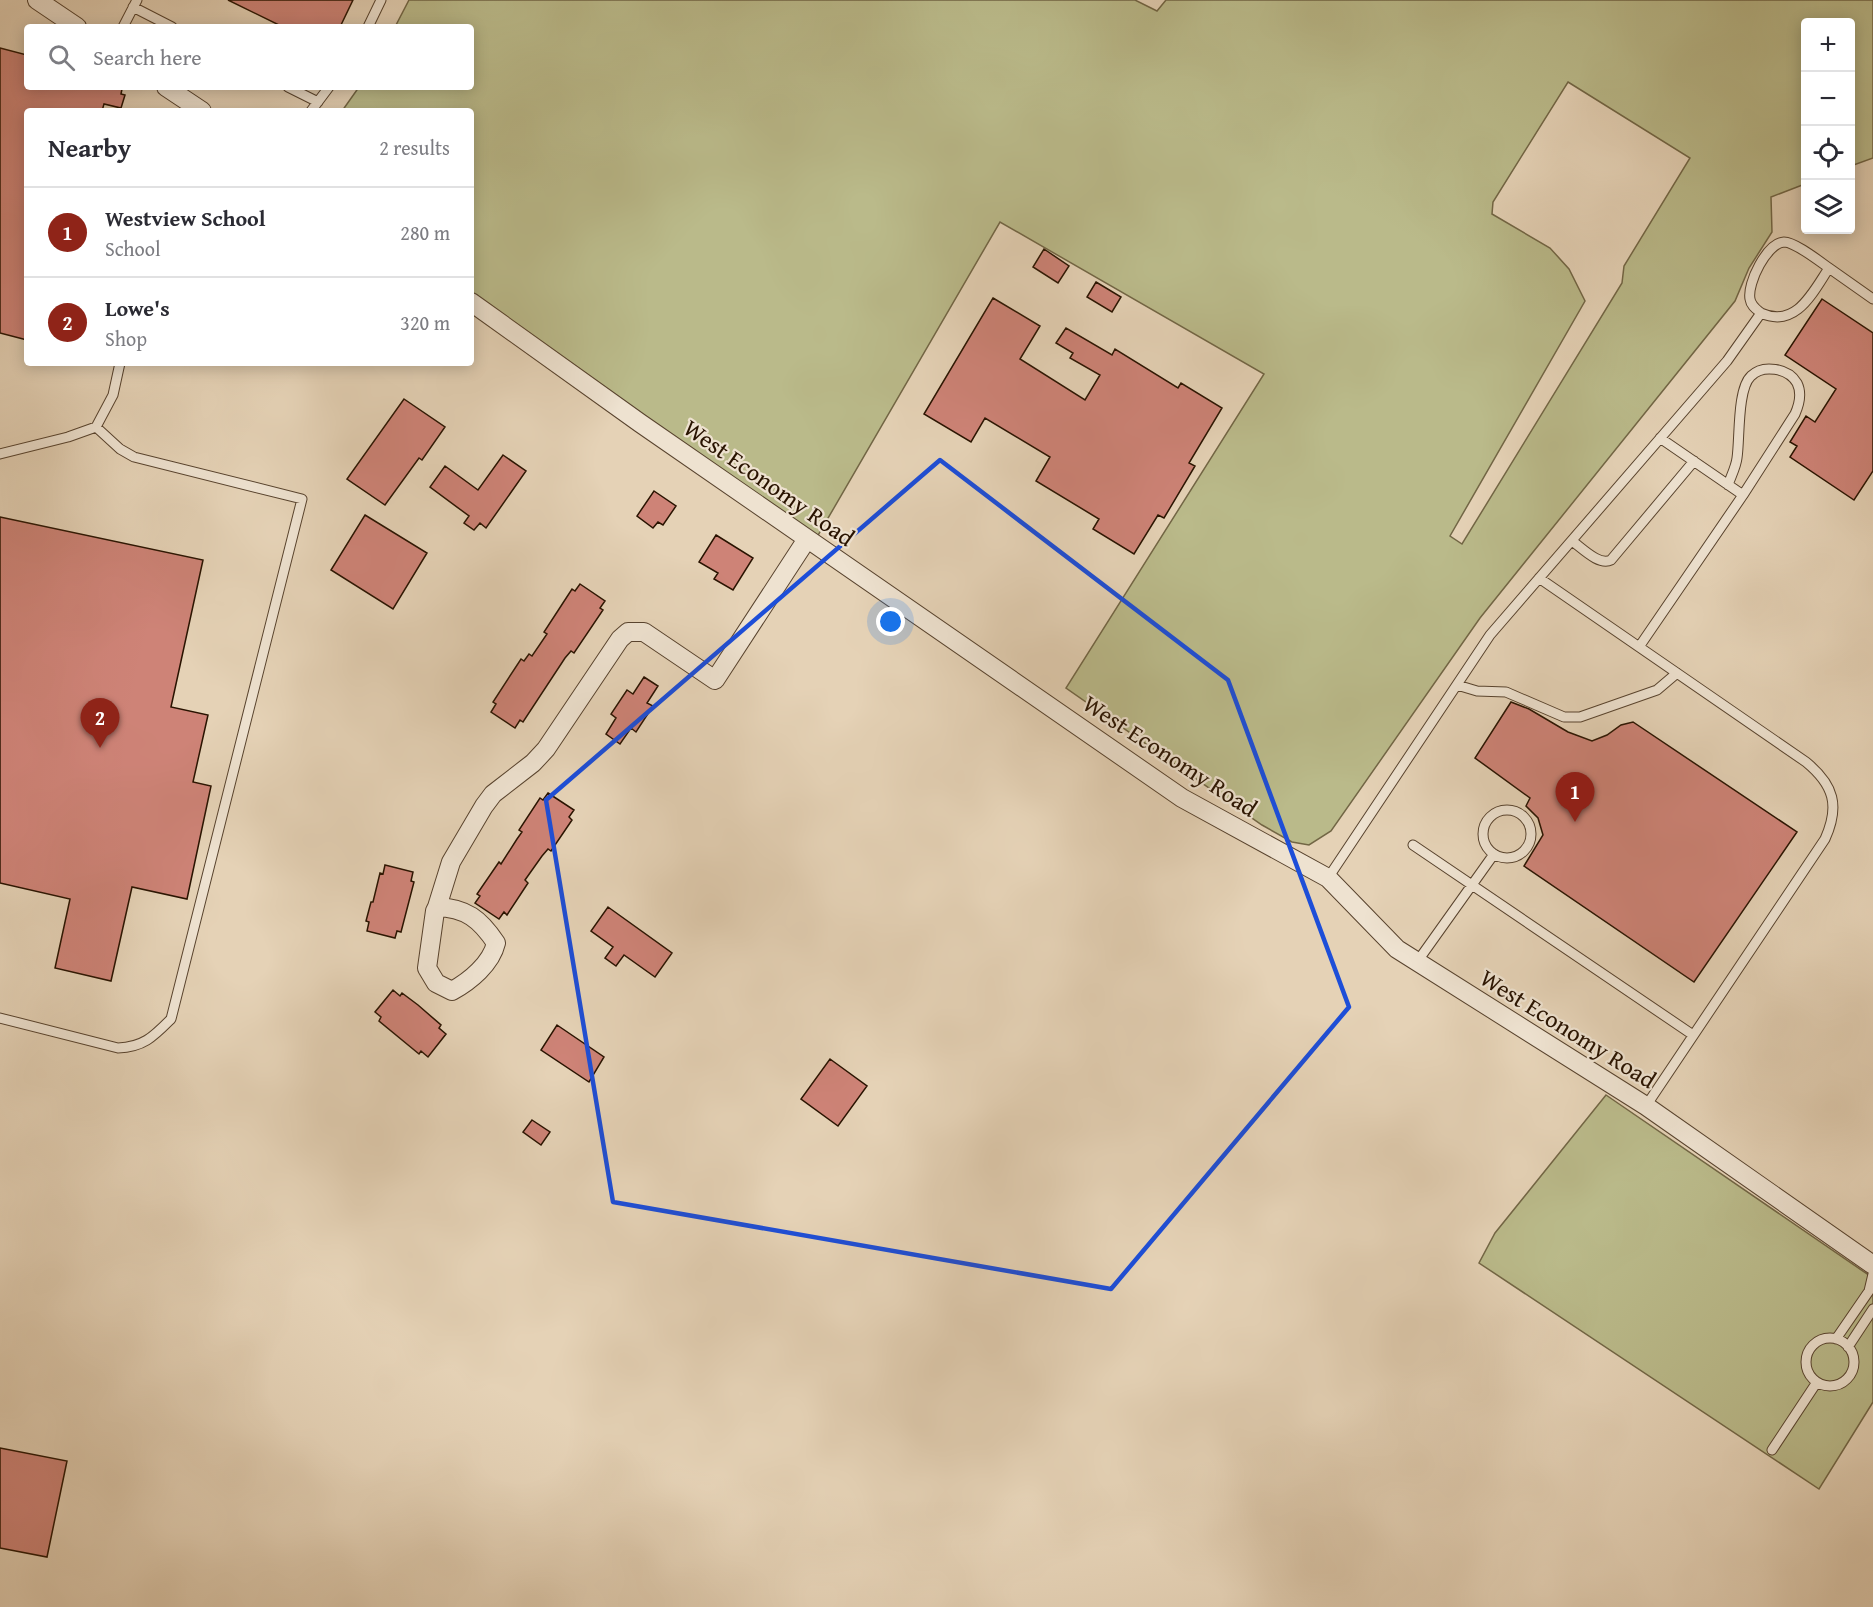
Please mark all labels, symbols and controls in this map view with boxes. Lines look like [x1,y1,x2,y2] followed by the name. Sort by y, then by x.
[1801,18,1855,234] map controls
[1801,18,1855,72] button: +
[24,24,474,90] search box
[45,41,78,74] icon: search
[93,41,202,73] text: Search here
[1801,72,1855,126] button: −
[1801,126,1855,180] button: locate
[48,128,131,167] text: Nearby
[379,133,450,162] text: 2 results
[1801,180,1855,234] button: layers
[105,202,266,234] text: Westview School
[62,218,73,247] text: 1
[400,218,450,247] text: 280 m
[105,234,161,263] text: School
[105,292,170,324] text: Lowe's
[62,308,73,337] text: 2
[400,308,450,337] text: 320 m
[105,324,147,353] text: Shop
[677,410,862,555] street label: West Economy Road
[876,607,905,636] your location
[1076,686,1265,825] street label: West Economy Road
[80,698,120,748] pin: 2
[1556,772,1594,822] pin: 1
[1473,960,1663,1097] street label: West Economy Road

